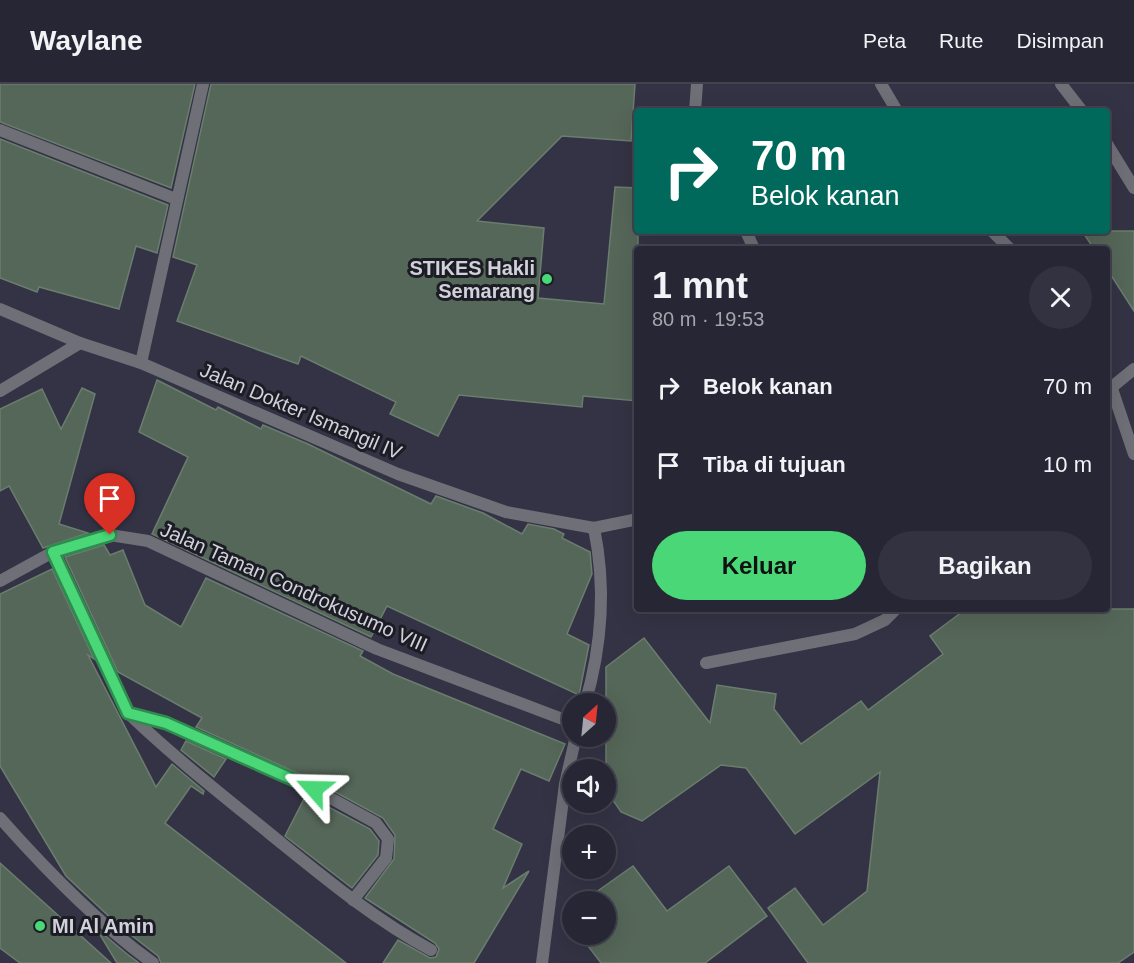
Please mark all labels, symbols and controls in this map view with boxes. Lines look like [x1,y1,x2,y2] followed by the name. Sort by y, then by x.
[30,25,143,56] text: Waylane
[863,29,906,52] text: Peta
[939,29,983,52] text: Rute
[1016,29,1104,52] text: Disimpan
[652,132,730,210] icon: right
[751,132,847,179] text: 70 m
[751,181,900,211] text: Belok kanan
[409,257,535,302] place label: STIKES Hakli Semarang
[652,265,748,306] text: 1 mnt
[1029,266,1092,329] button: close
[540,272,554,286] marker: STIKES Hakli Semarang
[652,308,764,330] text: 80 m · 19:53
[197,359,406,464] street label: Jalan Dokter Ismangil IV
[652,371,685,404] icon: right
[703,374,833,399] text: Belok kanan
[1043,374,1092,399] text: 70 m
[652,449,685,482] icon: arrive
[703,452,846,477] text: Tiba di tujuan
[1043,452,1092,477] text: 10 m
[84,473,135,535] pin
[93,482,126,515] icon: arrive
[157,518,431,656] street label: Jalan Taman Condrokusumo VIII
[652,531,866,600] button: Keluar
[878,531,1092,600] button: Bagikan
[562,693,616,747] north arrow
[562,693,616,945] map controls
[282,757,346,821] position arrow
[562,759,616,813] button: sound
[562,825,616,879] button: +
[562,891,616,945] button: −
[52,915,154,937] place label: MI Al Amin
[33,919,47,933] marker: MI Al Amin

